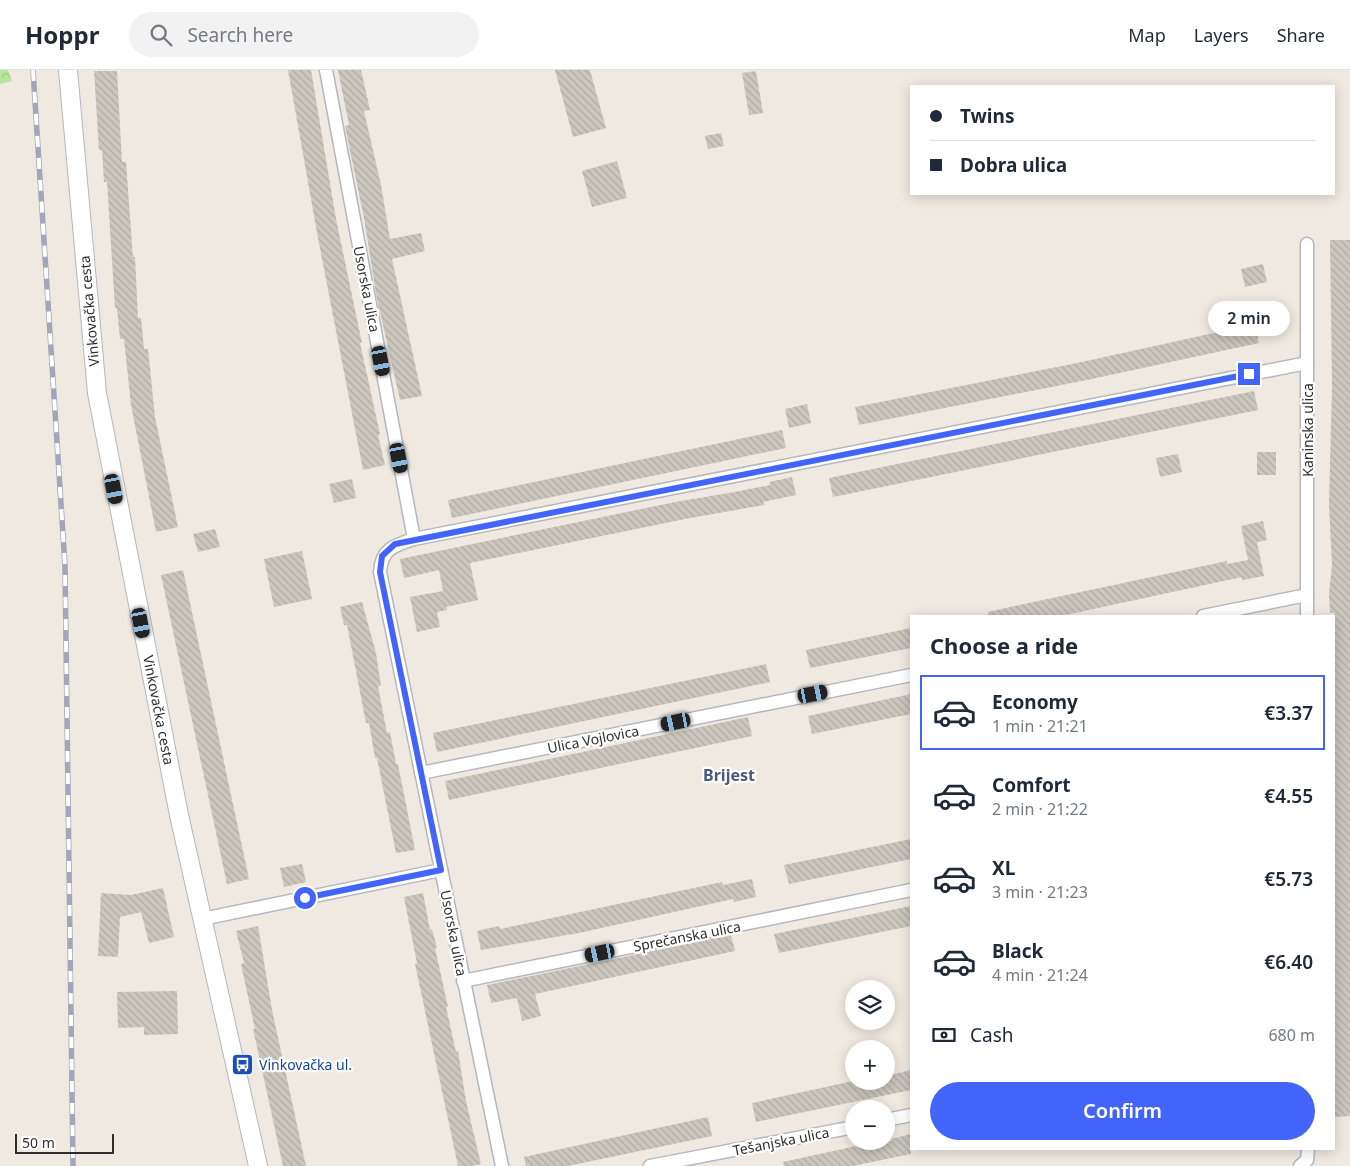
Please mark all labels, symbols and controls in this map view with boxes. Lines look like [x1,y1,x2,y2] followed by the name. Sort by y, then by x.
[129,12,479,57] search box
[25,18,99,51] text: Hoppr
[147,21,175,49] icon: search
[187,22,293,48] text: Search here
[1128,23,1166,47] text: Map
[1194,23,1249,47] text: Layers
[1277,23,1325,47] text: Share
[960,103,1014,129] text: Twins
[960,152,1067,178] text: Dobra ulica
[349,244,385,334] street label: Usorska ulica
[75,255,103,367] street label: Vinkovačka cesta
[1208,302,1290,336] callout: 2 min
[1227,307,1271,329] text: 2 min
[370,345,391,377] car
[1238,363,1260,385] route end
[1298,383,1317,477] street label: Kaninska ulica
[388,442,409,474] car
[103,473,124,505] car
[130,607,151,639] car
[930,630,1078,660] text: Choose a ride
[139,654,179,766] street label: Vinkovačka cesta
[796,684,829,704] car
[992,689,1078,715] text: Economy
[932,690,977,735] icon: car
[1264,700,1313,726] text: €3.37
[659,712,692,732] car
[992,715,1088,737] text: 1 min · 21:21
[546,721,640,757] street label: Ulica Vojlovica
[703,764,755,786] district label: Brijest
[992,772,1071,798] text: Comfort
[932,773,977,818] icon: car
[1264,783,1313,809] text: €4.55
[992,798,1088,820] text: 2 min · 21:22
[992,855,1015,881] text: XL
[932,856,977,901] icon: car
[1264,866,1313,892] text: €5.73
[992,881,1088,903] text: 3 min · 21:23
[294,887,316,909] route start
[436,888,472,978] street label: Usorska ulica
[632,916,742,956] street label: Sprečanska ulica
[992,938,1043,964] text: Black
[932,939,977,984] icon: car
[583,943,616,963] car
[1264,949,1313,975] text: €6.40
[992,964,1088,986] text: 4 min · 21:24
[845,980,895,1150] map controls
[845,980,895,1030] button: layers
[930,1021,958,1049] icon: cash
[970,1022,1014,1048] text: Cash
[1268,1024,1315,1046] text: 680 m
[845,1040,895,1090] button: +
[231,1052,255,1076] bus stop icon: Vinkovačka ul.
[259,1055,352,1074] place label: Vinkovačka ul.
[930,1082,1315,1140] button: Confirm
[845,1100,895,1150] button: −
[731,1122,831,1160] street label: Tešanjska ulica
[15,1131,114,1154] scale bar
[22,1133,55,1152] text: 50 m

